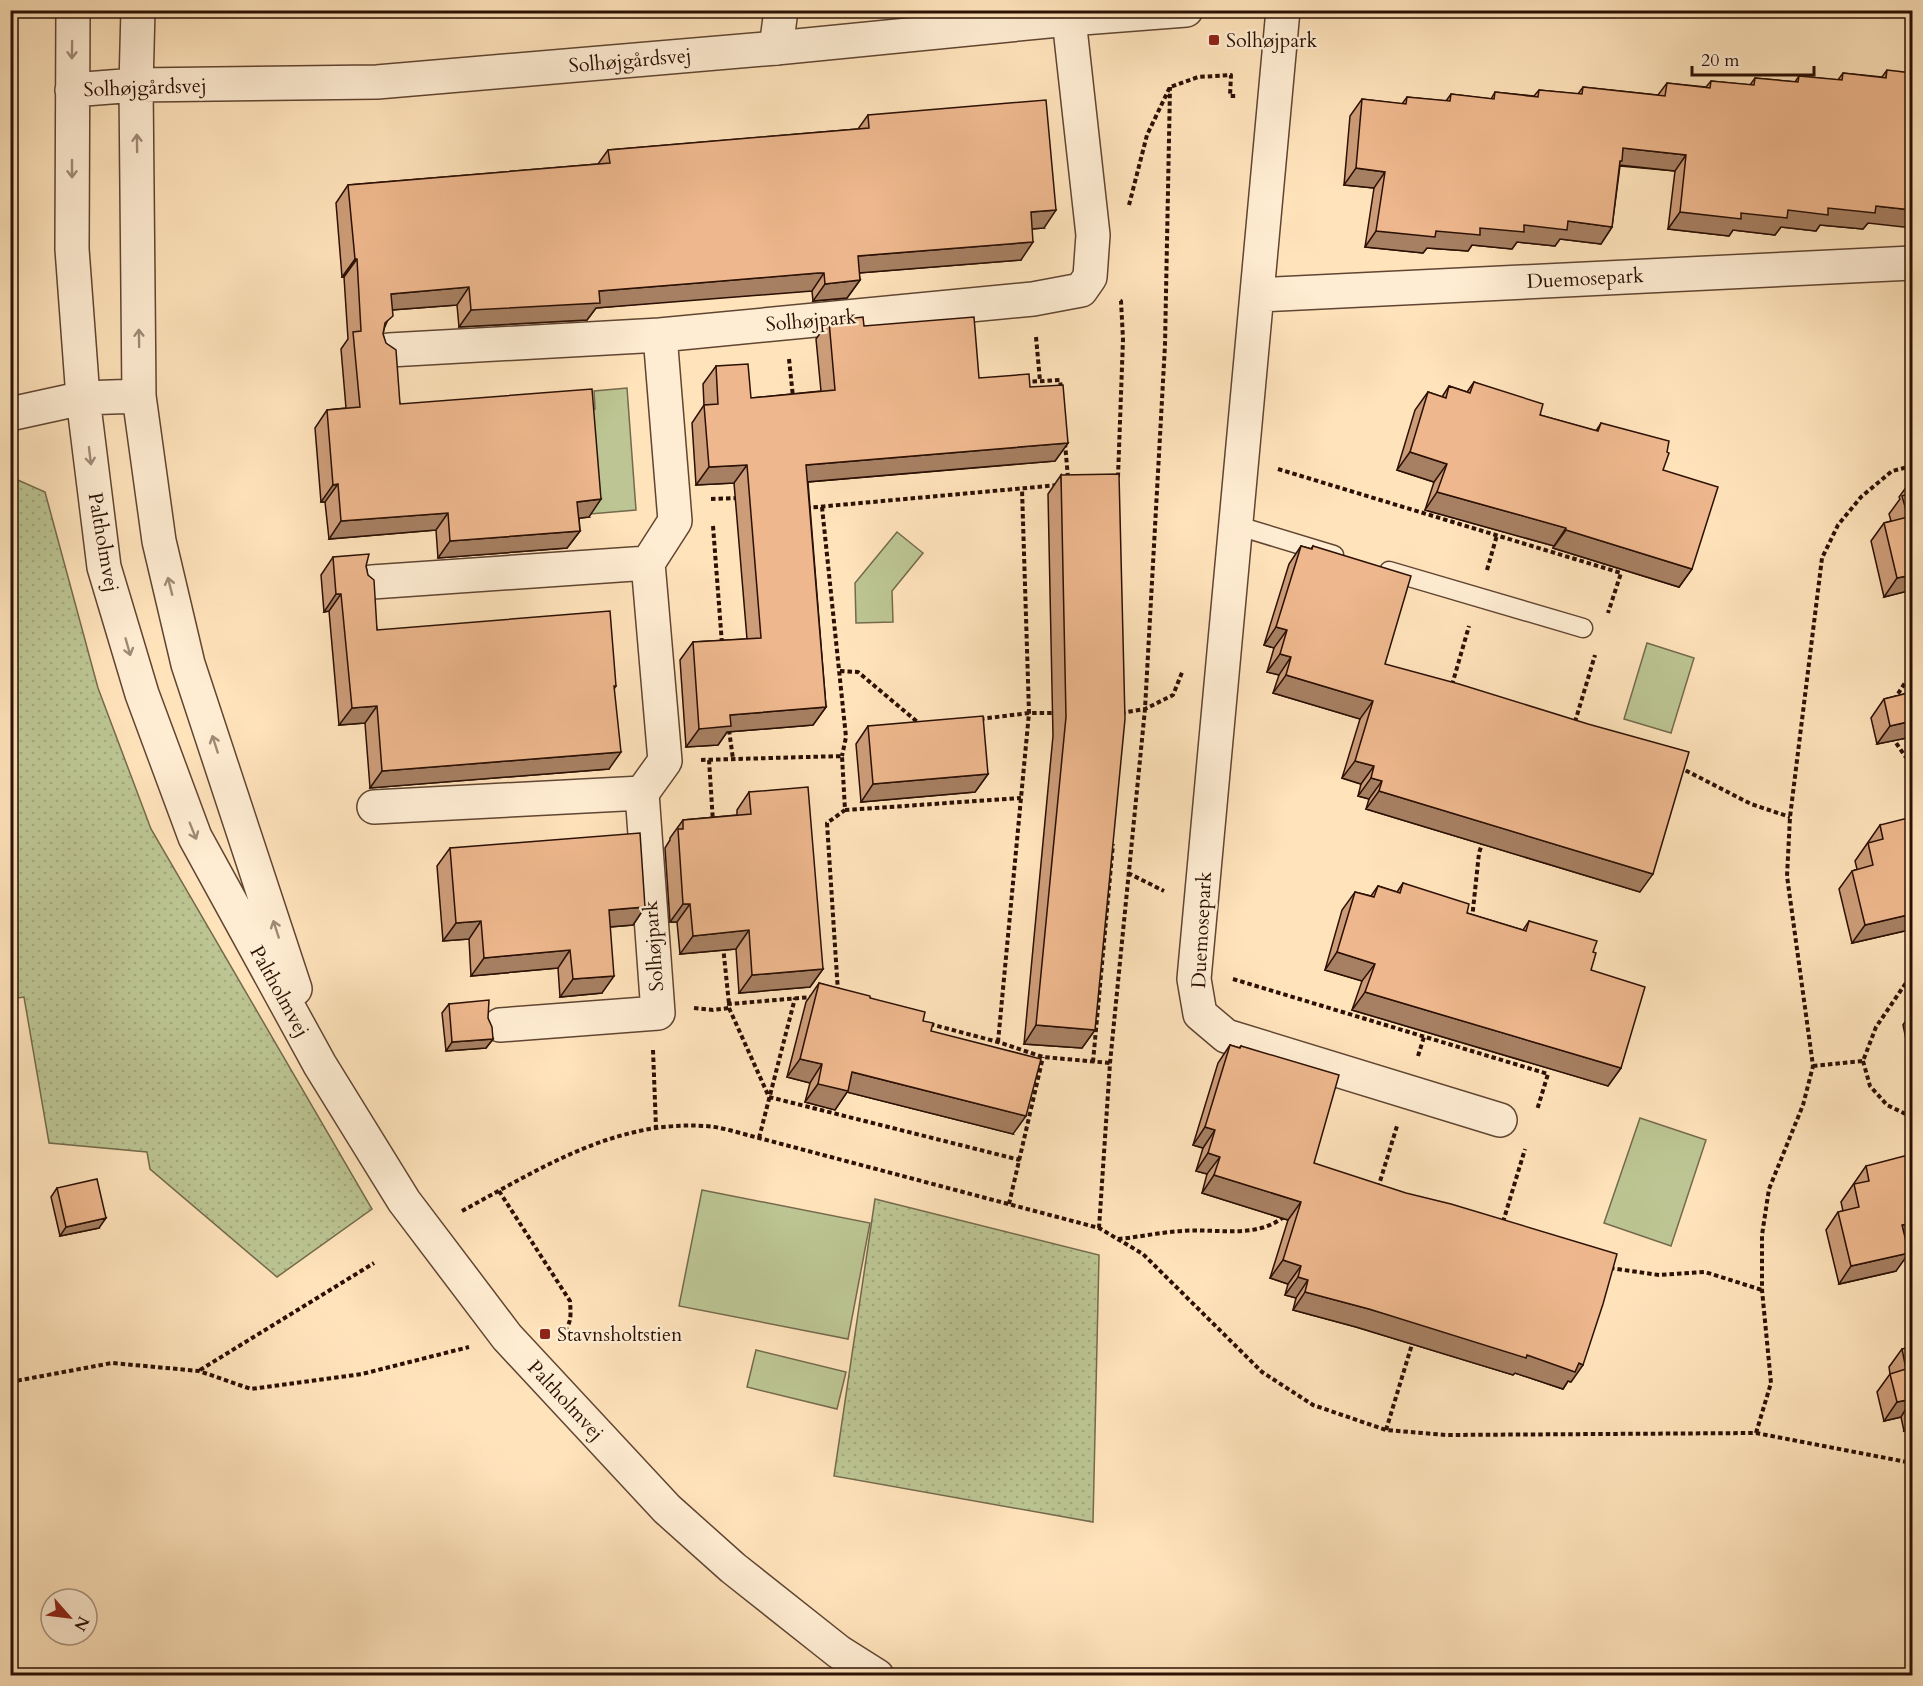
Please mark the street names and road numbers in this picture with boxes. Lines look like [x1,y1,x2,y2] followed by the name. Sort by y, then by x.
[568,42,693,79] street label: Solhøjgårdsvej
[83,72,207,103] street label: Solhøjgårdsvej
[1526,262,1644,295] street label: Duemosepark
[764,303,858,338] street label: Solhøjpark
[81,490,126,594] street label: Paltholmvej
[1185,871,1218,989] street label: Duemosepark
[637,899,670,992] street label: Solhøjpark
[243,941,316,1042] street label: Paltholmvej
[521,1354,610,1446] street label: Paltholmvej

